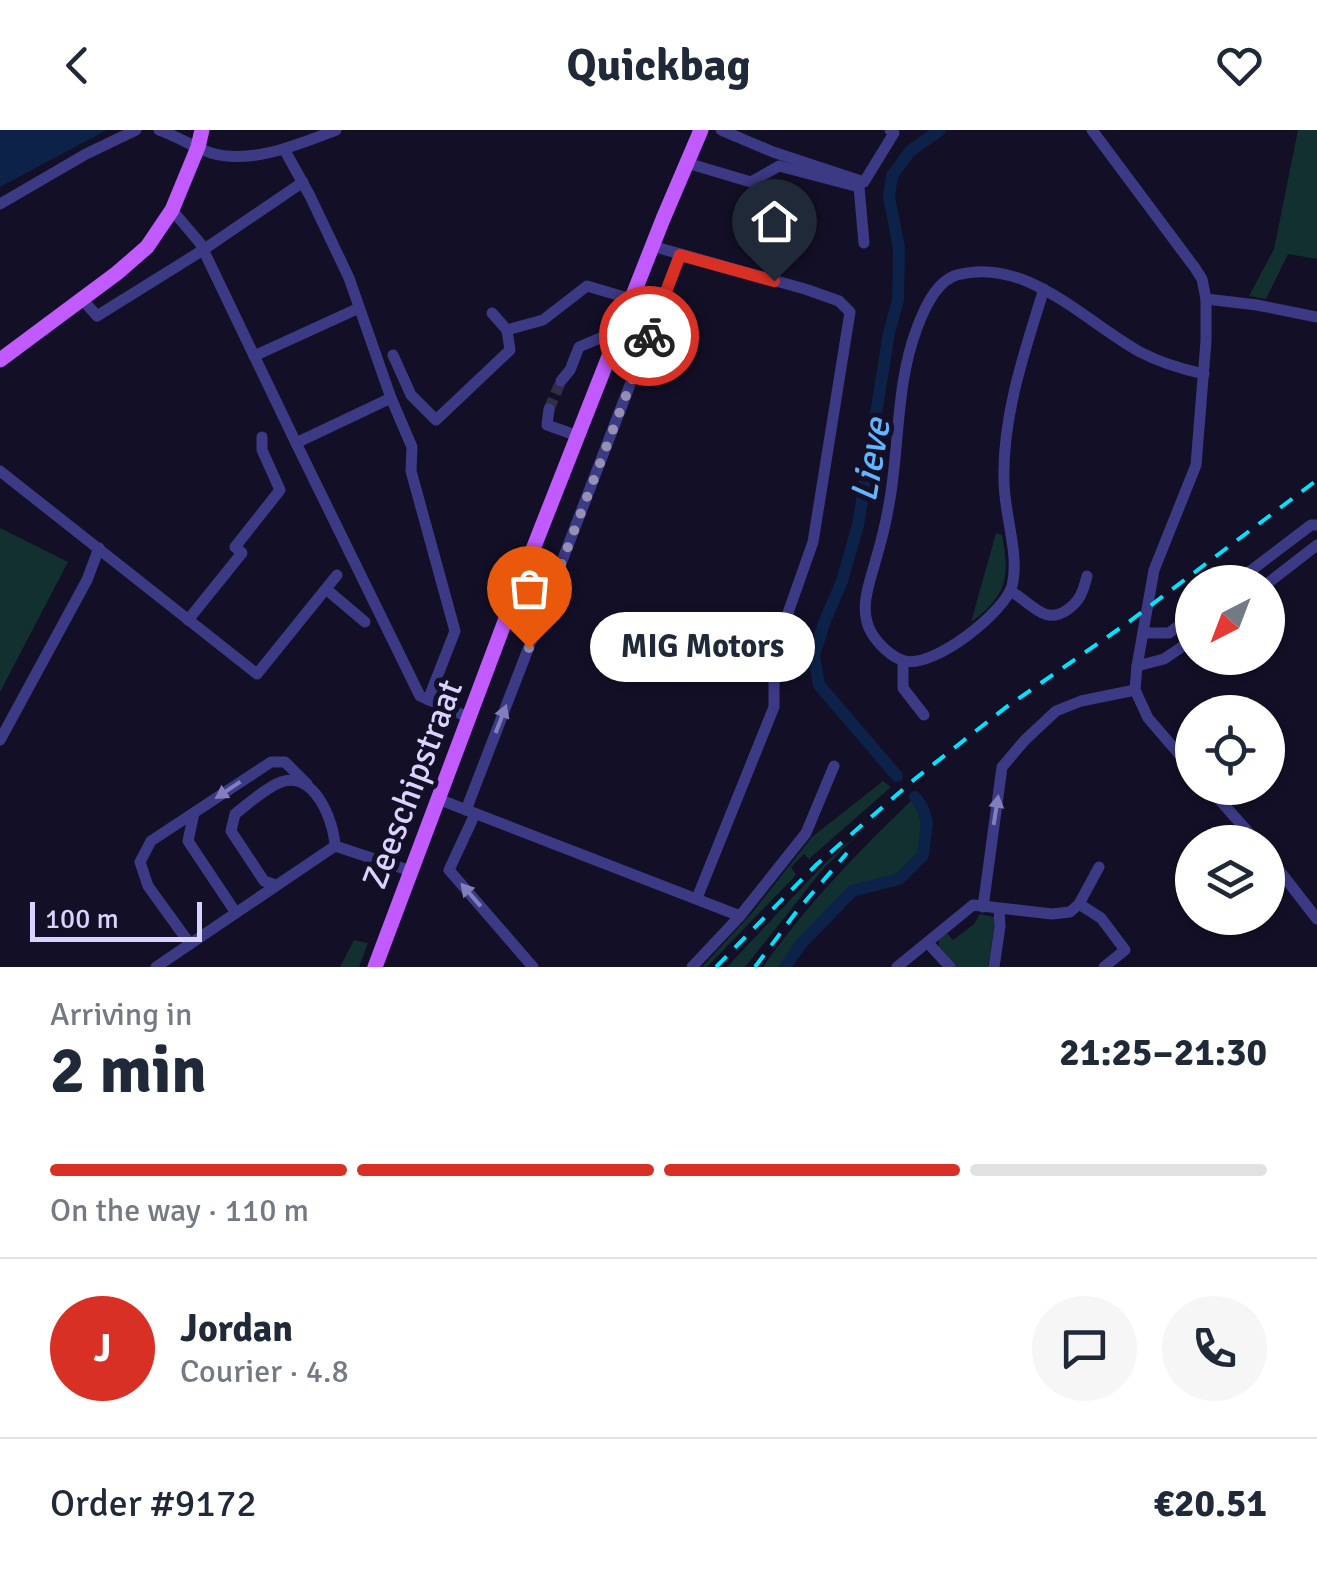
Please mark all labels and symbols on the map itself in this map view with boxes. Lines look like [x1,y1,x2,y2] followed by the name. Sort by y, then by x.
[732,179,817,282] pin
[599,286,699,386] courier
[840,413,901,505] water label: Lieve
[487,546,572,649] pin
[1175,565,1285,675] north arrow
[589,613,814,683] callout: MIG Motors
[353,674,472,895] street label: Zeeschipstraat
[494,704,510,734] one-way arrow
[214,781,241,799] one-way arrow
[988,794,1004,825] one-way arrow
[460,883,482,908] one-way arrow
[30,897,202,941] scale bar

